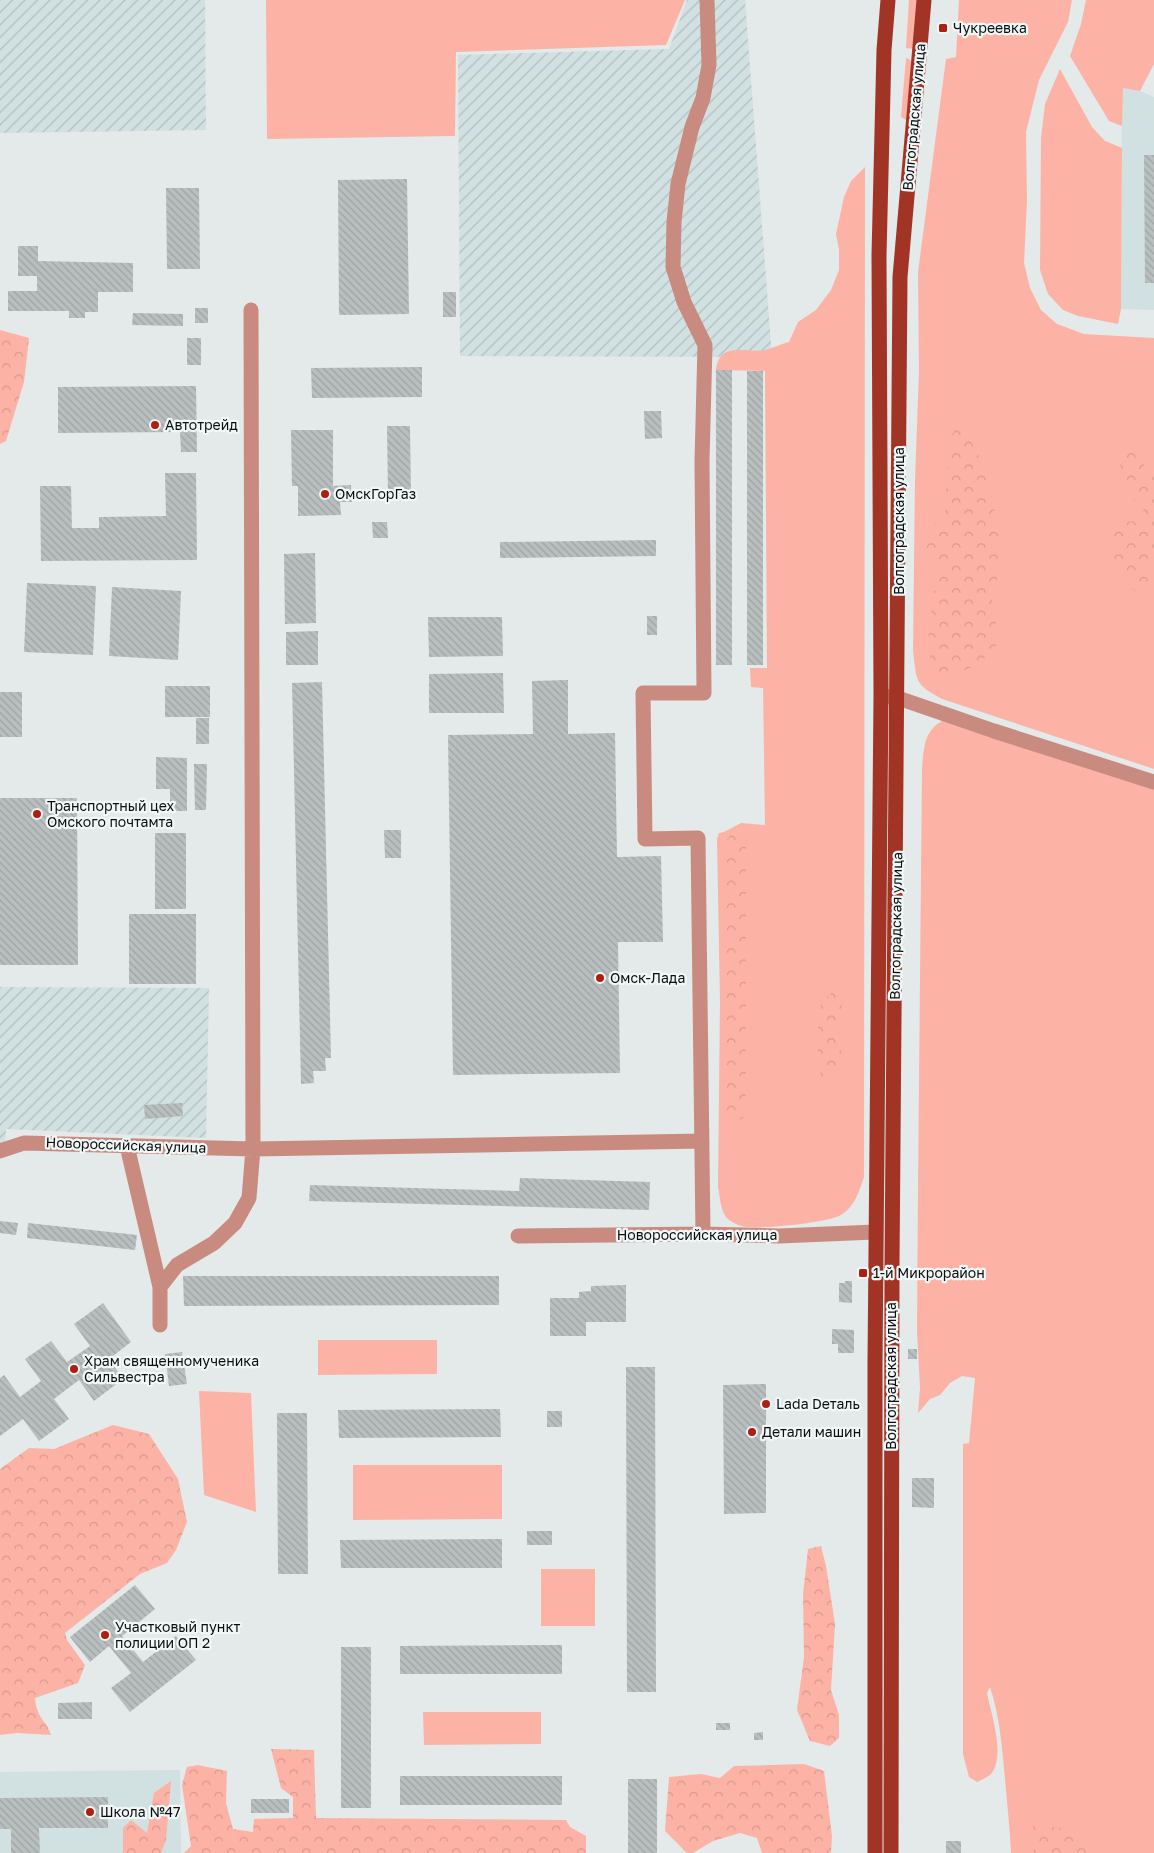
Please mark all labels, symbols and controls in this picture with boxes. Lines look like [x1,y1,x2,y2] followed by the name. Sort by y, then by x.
[953,19,1027,36] place label: Чукреевка
[937,22,949,34] marker: Чукреевка
[899,43,928,191] street label: Волгоградская улица
[165,416,238,433] place label: Автотрейд
[149,419,161,431] marker: Автотрейд
[890,447,907,595] street label: Волгоградская улица
[335,485,416,502] place label: ОмскГорГаз
[319,488,331,500] marker: ОмскГорГаз
[47,797,175,830] place label: Транспортный цех Омского почтамта
[31,808,43,820] marker: Транспортный цех Омского почтамта
[886,852,905,1000] street label: Волгоградская улица
[610,969,685,986] place label: Омск-Лада
[594,972,606,984] marker: Омск-Лада
[45,1133,207,1156] street label: Новороссийская улица
[617,1226,777,1243] street label: Новороссийская улица
[873,1264,985,1281] place label: 1-й Микрорайон
[857,1267,869,1279] marker: 1-й Микрорайон
[882,1302,899,1450] street label: Волгоградская улица
[84,1352,259,1385] place label: Храм священномученика Сильвестра
[68,1363,80,1375] marker: Храм священномученика Сильвестра
[776,1395,860,1412] place label: Lada Dеталь
[760,1398,772,1410] marker: Lada Dеталь
[762,1423,861,1440] place label: Детали машин
[746,1426,758,1438] marker: Детали машин
[115,1618,240,1651] place label: Участковый пункт полиции ОП 2
[99,1629,111,1641] marker: Участковый пункт полиции ОП 2
[100,1803,181,1820] place label: Школа №47
[84,1806,96,1818] marker: Школа №47

